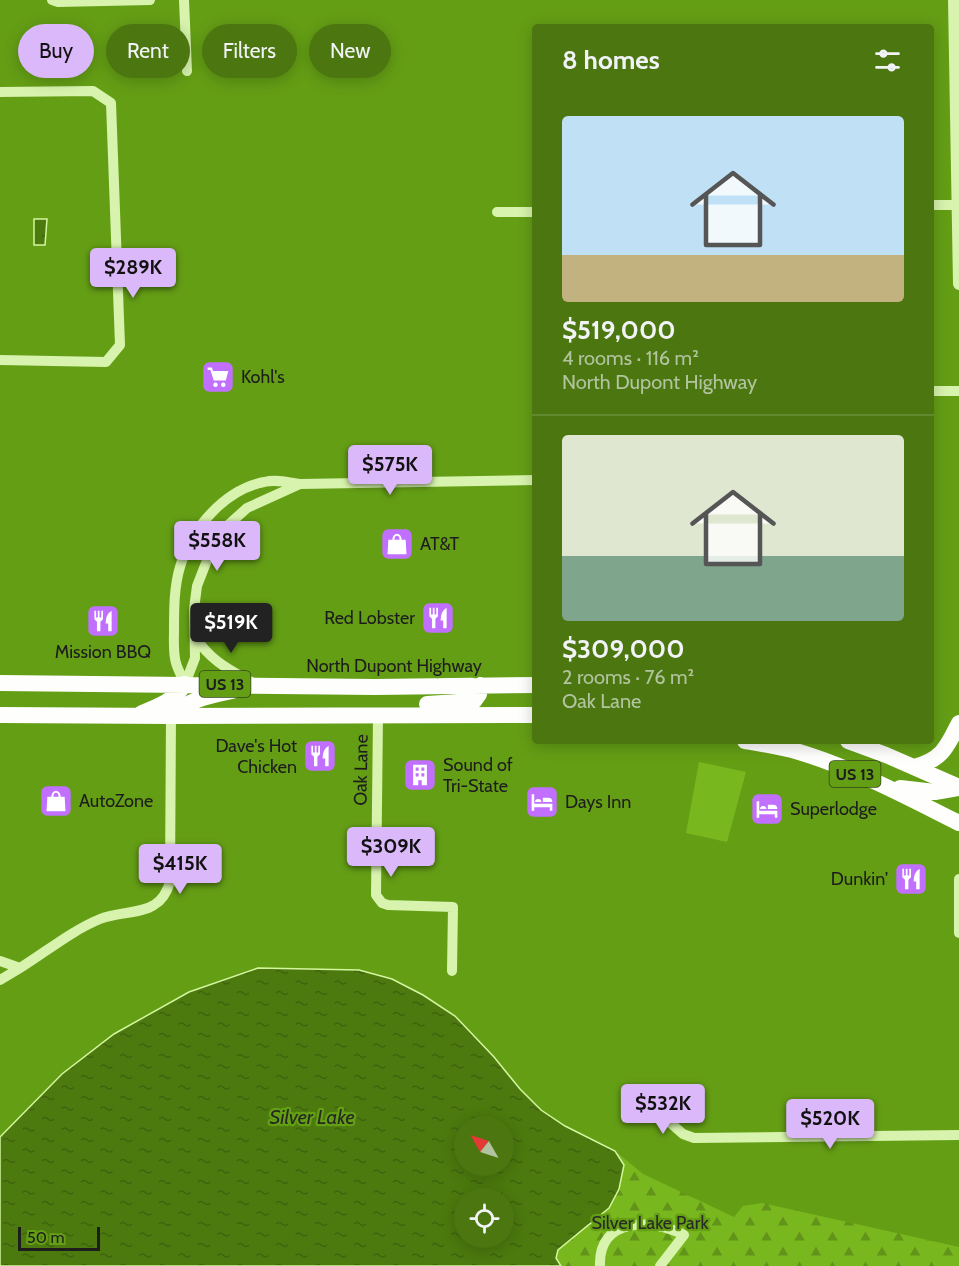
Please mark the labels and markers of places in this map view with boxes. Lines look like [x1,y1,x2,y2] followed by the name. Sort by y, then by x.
[91,248,175,299] pin: $289K
[200,359,236,395] supermarket icon: Kohl's
[241,366,285,388] place label: Kohl's
[348,445,432,496] pin: $575K
[175,521,259,572] pin: $558K
[379,526,415,562] shop icon: AT&T
[420,533,459,555] place label: AT&T
[420,600,456,636] restaurant icon: Red Lobster
[85,603,121,639] restaurant icon: Mission BBQ
[189,603,273,654] pin: $519K
[324,607,415,629] place label: Red Lobster
[55,641,151,663] place label: Mission BBQ
[215,735,297,778] place label: Dave's Hot Chicken
[302,738,338,774] restaurant icon: Dave's Hot Chicken
[443,754,513,797] place label: Sound of Tri-State
[402,757,438,793] building icon: Sound of Tri-State
[38,783,74,819] shop icon: AutoZone
[524,784,560,820] hotel icon: Days Inn
[79,790,153,812] place label: AutoZone
[565,791,631,813] place label: Days Inn
[749,791,785,827] hotel icon: Superlodge
[790,798,877,820] place label: Superlodge
[349,827,433,878] pin: $309K
[138,844,222,895] pin: $415K
[893,861,929,897] restaurant icon: Dunkin'
[831,868,888,890] place label: Dunkin'
[621,1084,705,1135] pin: $532K
[788,1099,872,1150] pin: $520K

